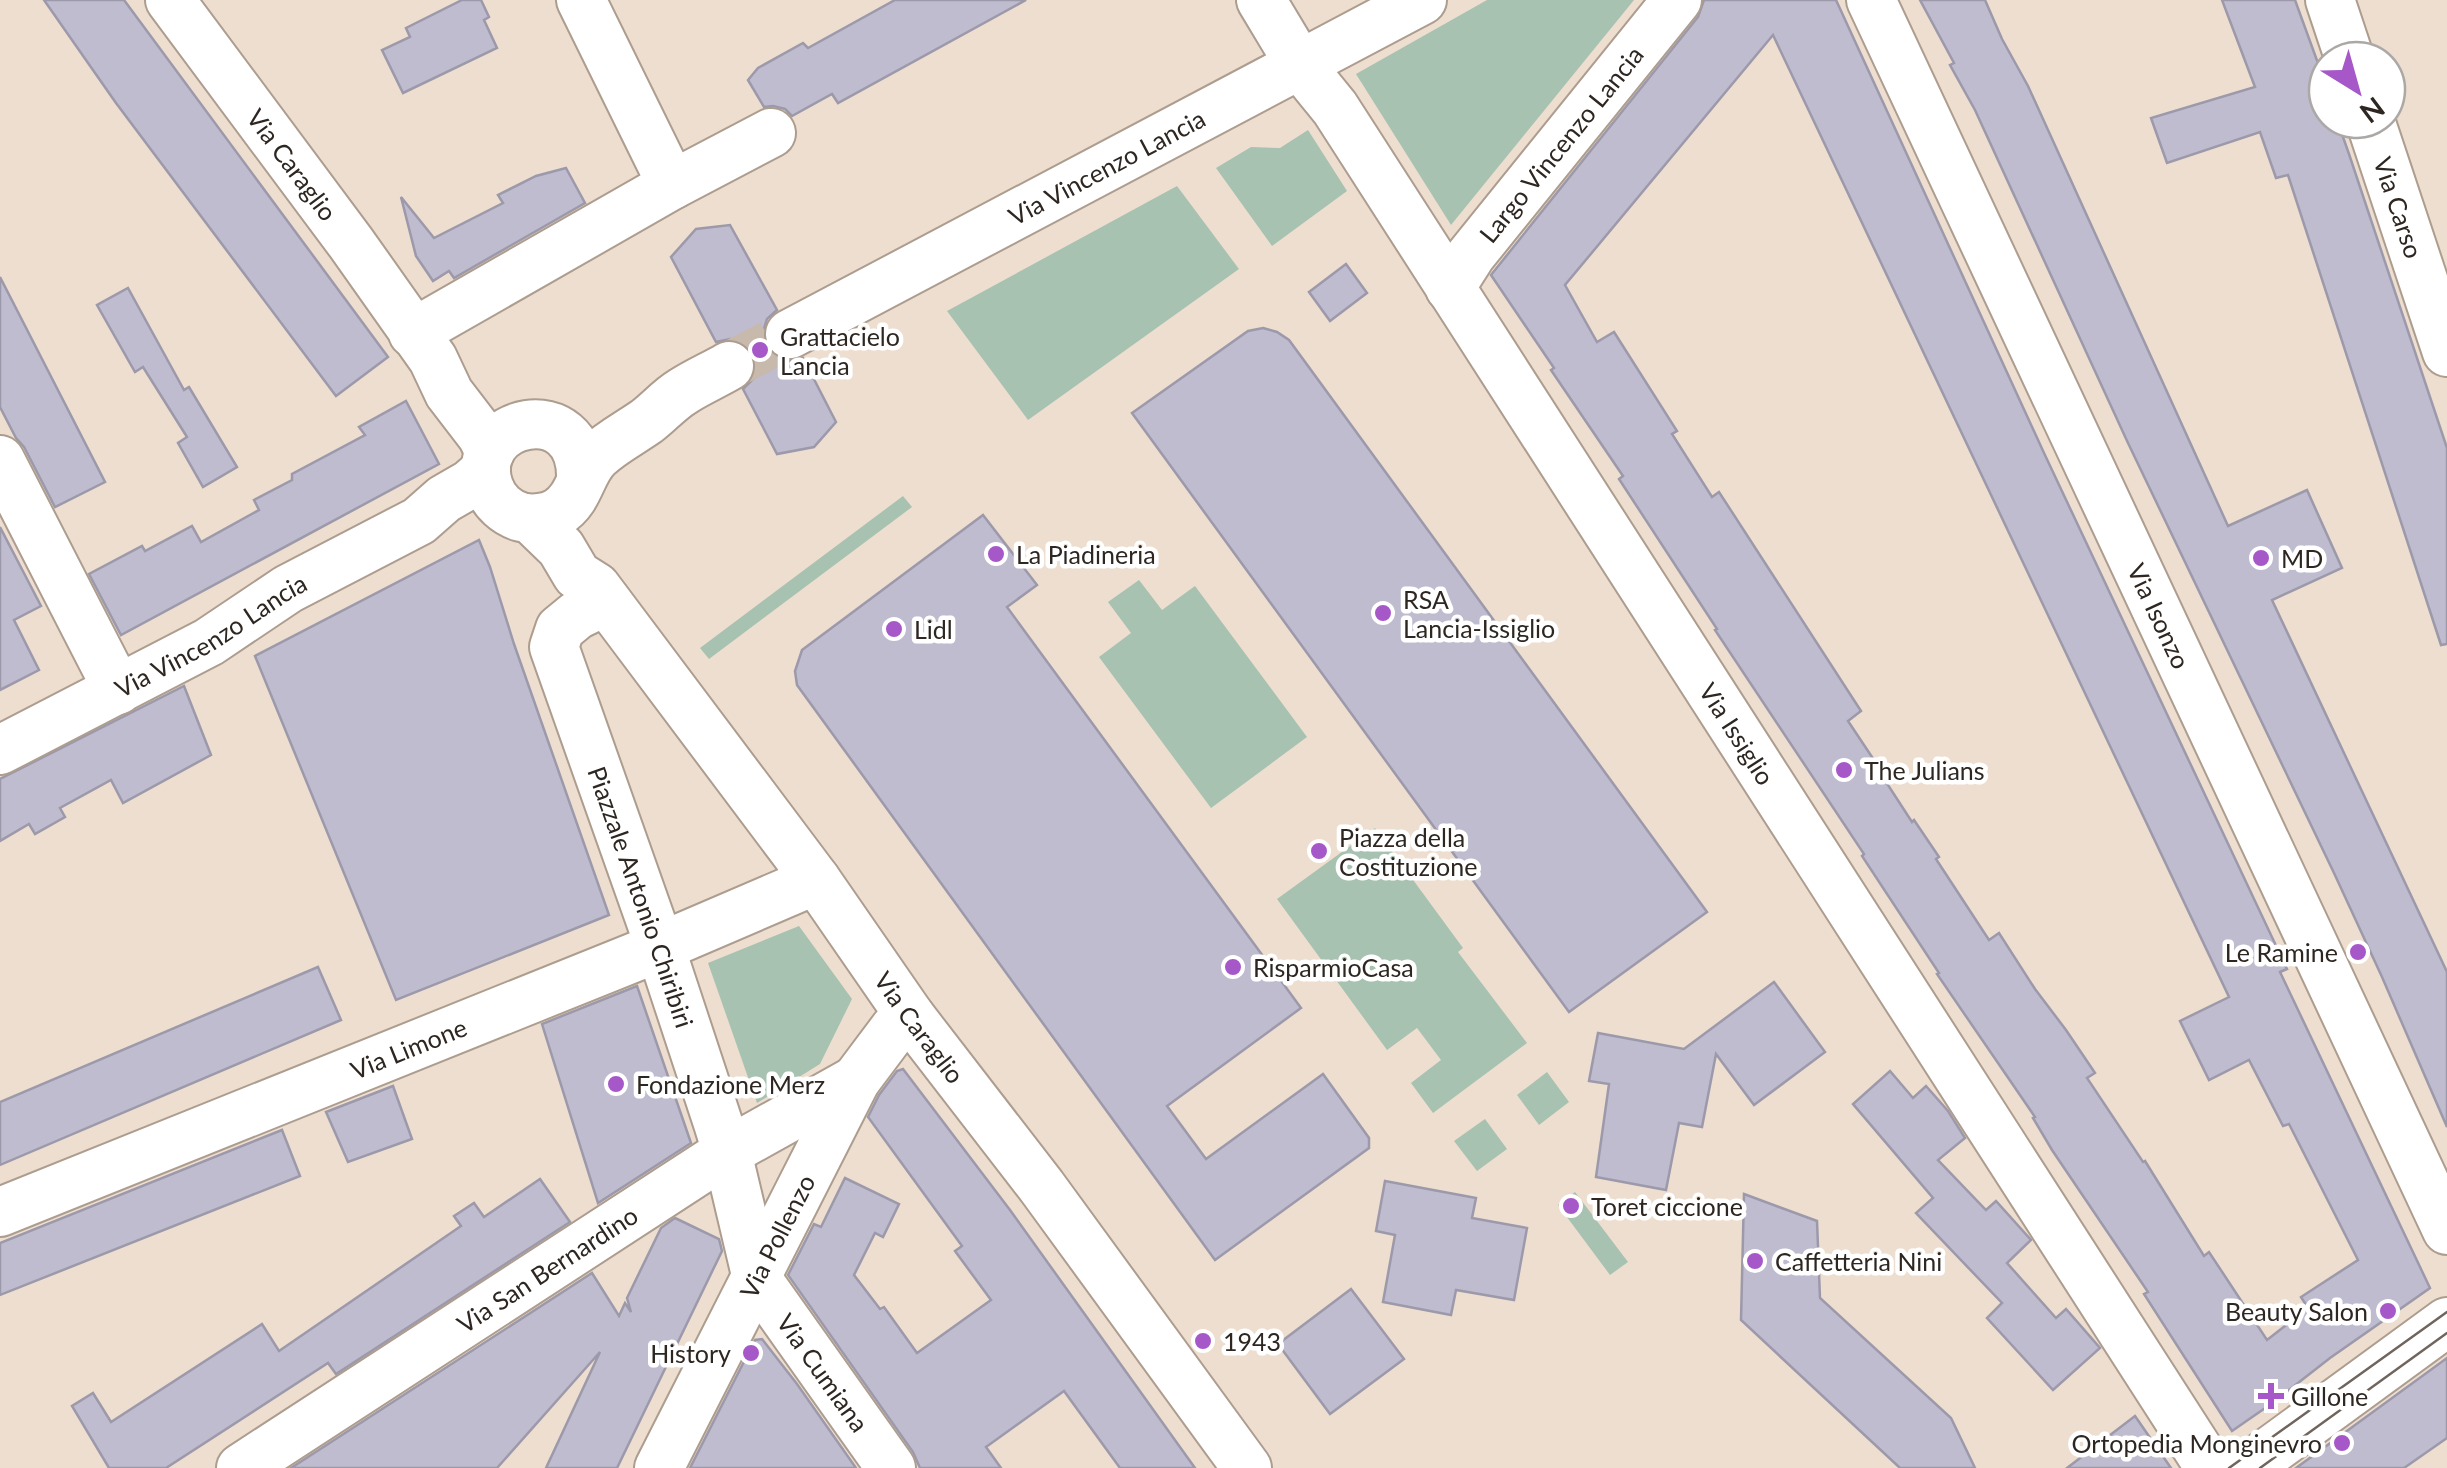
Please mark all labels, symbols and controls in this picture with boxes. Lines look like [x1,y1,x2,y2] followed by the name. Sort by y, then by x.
[1473,40,1649,248] street label: Largo Vincenzo Lancia
[2307,40,2407,140] north arrow
[2354,91,2391,131] text: N
[241,103,344,226] street label: Via Caraglio
[1003,103,1210,231] street label: Via Vincenzo Lancia
[2368,153,2430,262] street label: Via Carso
[780,321,900,380] place label: Grattacielo Lancia
[749,339,771,361] marker: Grattacielo Lancia
[1016,539,1156,569] place label: La Piadineria
[985,543,1007,565] marker: La Piadineria
[2281,543,2323,573] place label: MD
[2250,547,2272,569] marker: MD
[2122,558,2197,673] street label: Via Isonzo
[109,567,311,703] street label: Via Vincenzo Lancia
[1403,584,1555,643] place label: RSA Lancia-Issiglio
[1372,602,1394,624] marker: RSA Lancia-Issiglio
[914,614,953,644] place label: Lidl
[883,618,905,640] marker: Lidl
[1694,677,1781,790] street label: Via Issiglio
[1864,755,1985,785] place label: The Julians
[1833,759,1855,781] marker: The Julians
[582,762,700,1031] street label: Piazzale Antonio Chiribiri
[1339,822,1477,881] place label: Piazza della Costituzione
[1308,840,1330,862] marker: Piazza della Costituzione
[2225,937,2338,967] place label: Le Ramine
[2347,941,2369,963] marker: Le Ramine
[1253,952,1414,982] place label: RisparmioCasa
[1222,956,1244,978] marker: RisparmioCasa
[869,966,971,1089] street label: Via Caraglio
[346,1011,471,1085] street label: Via Limone
[636,1069,825,1099] place label: Fondazione Merz
[605,1073,627,1095] marker: Fondazione Merz
[733,1169,821,1303] street label: Via Pollenzo
[1591,1191,1743,1221] place label: Toret ciccione
[1560,1195,1582,1217] marker: Toret ciccione
[451,1199,643,1339] street label: Via San Bernardino
[1775,1246,1942,1276] place label: Caffetteria Nini
[1744,1250,1766,1272] marker: Caffetteria Nini
[2225,1296,2368,1326] place label: Beauty Salon
[2377,1300,2399,1322] marker: Beauty Salon
[771,1308,875,1437] street label: Via Cumiana
[1223,1326,1281,1356] place label: 1943
[1192,1330,1214,1352] marker: 1943
[650,1338,731,1368] place label: History
[740,1342,762,1364] marker: History
[2291,1381,2368,1411] place label: Gillone
[2260,1385,2282,1407] marker: Gillone
[2072,1428,2322,1458] place label: Ortopedia Monginevro
[2331,1432,2353,1454] marker: Ortopedia Monginevro

